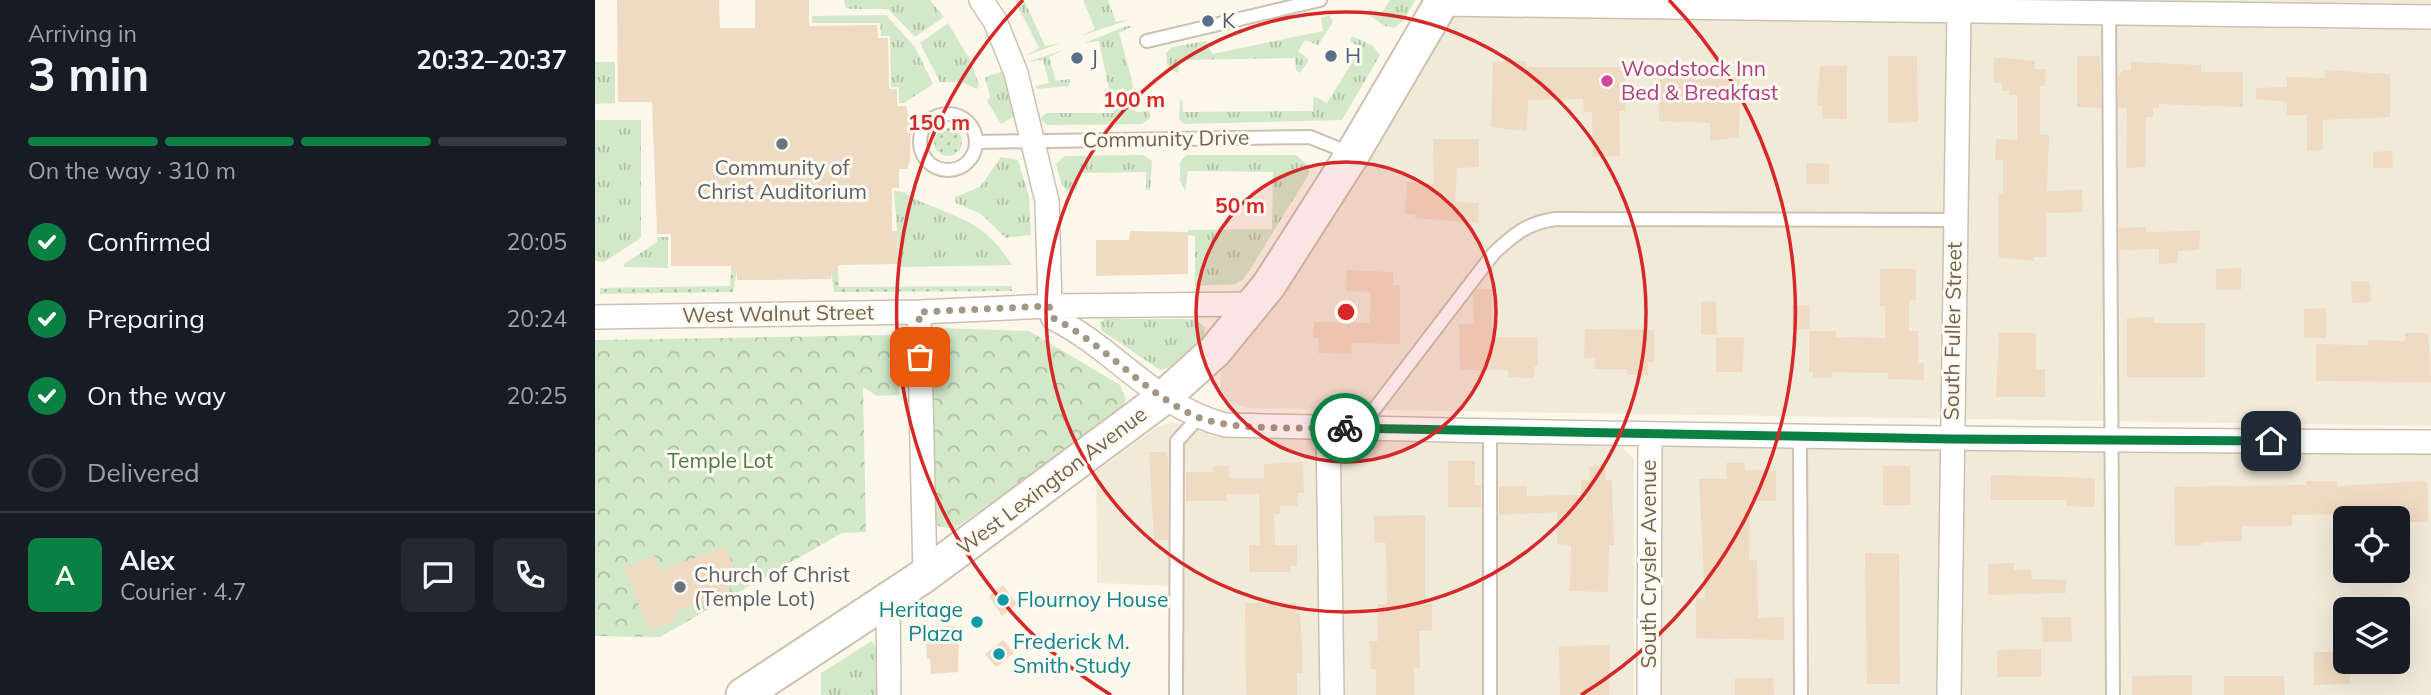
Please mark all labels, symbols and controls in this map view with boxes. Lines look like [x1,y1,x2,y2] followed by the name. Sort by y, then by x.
[1222,7,1236,33] place label: K
[1200,13,1216,29] marker: K
[28,19,137,48] text: Arriving in
[1345,42,1361,68] place label: H
[416,43,567,76] text: 20:32–20:37
[1091,44,1098,70] place label: J
[28,45,149,103] text: 3 min
[1323,48,1339,64] marker: H
[1069,50,1085,66] marker: J
[1621,55,1778,105] place label: Woodstock Inn Bed & Breakfast
[1599,73,1615,89] marker: Woodstock Inn Bed & Breakfast
[1103,86,1165,112] text: 100 m
[908,109,970,135] text: 150 m
[1082,124,1250,152] street label: Community Drive
[774,136,790,152] marker: Community of Christ Auditorium
[697,154,867,204] place label: Community of Christ Auditorium
[28,156,236,185] text: On the way · 310 m
[1215,192,1265,218] text: 50 m
[28,223,66,261] icon: check
[87,225,211,258] text: Confirmed
[507,227,567,256] text: 20:05
[1937,241,1967,421] street label: South Fuller Street
[682,298,874,328] street label: West Walnut Street
[28,300,66,338] icon: check
[1334,300,1358,324] centre of rings
[87,302,205,335] text: Preparing
[507,304,567,333] text: 20:24
[890,327,950,387] pin
[901,338,939,376] icon: bag
[28,377,66,415] icon: check
[87,379,226,412] text: On the way
[507,381,567,410] text: 20:25
[1310,393,1380,463] courier
[951,400,1151,560] street label: West Lexington Avenue
[1326,409,1364,447] icon: bike
[2241,411,2301,471] pin
[2252,422,2290,460] icon: home
[667,447,773,473] park label: Temple Lot
[87,456,200,489] text: Delivered
[1635,460,1661,668] street label: South Crysler Avenue
[2333,506,2410,674] map controls
[2333,506,2410,583] button: locate
[401,538,475,612] button: chat
[493,538,567,612] button: phone
[120,544,175,577] text: Alex
[55,559,75,592] text: A
[694,561,850,611] place label: Church of Christ (Temple Lot)
[120,577,246,606] text: Courier · 4.7
[672,579,688,595] marker: Church of Christ (Temple Lot)
[1017,586,1168,612] place label: Flournoy House
[995,592,1011,608] marker: Flournoy House
[879,596,963,646] place label: Heritage Plaza
[2333,597,2410,674] button: layers
[969,614,985,630] marker: Heritage Plaza
[1013,628,1131,678] place label: Frederick M. Smith Study
[991,646,1007,662] marker: Frederick M. Smith Study

